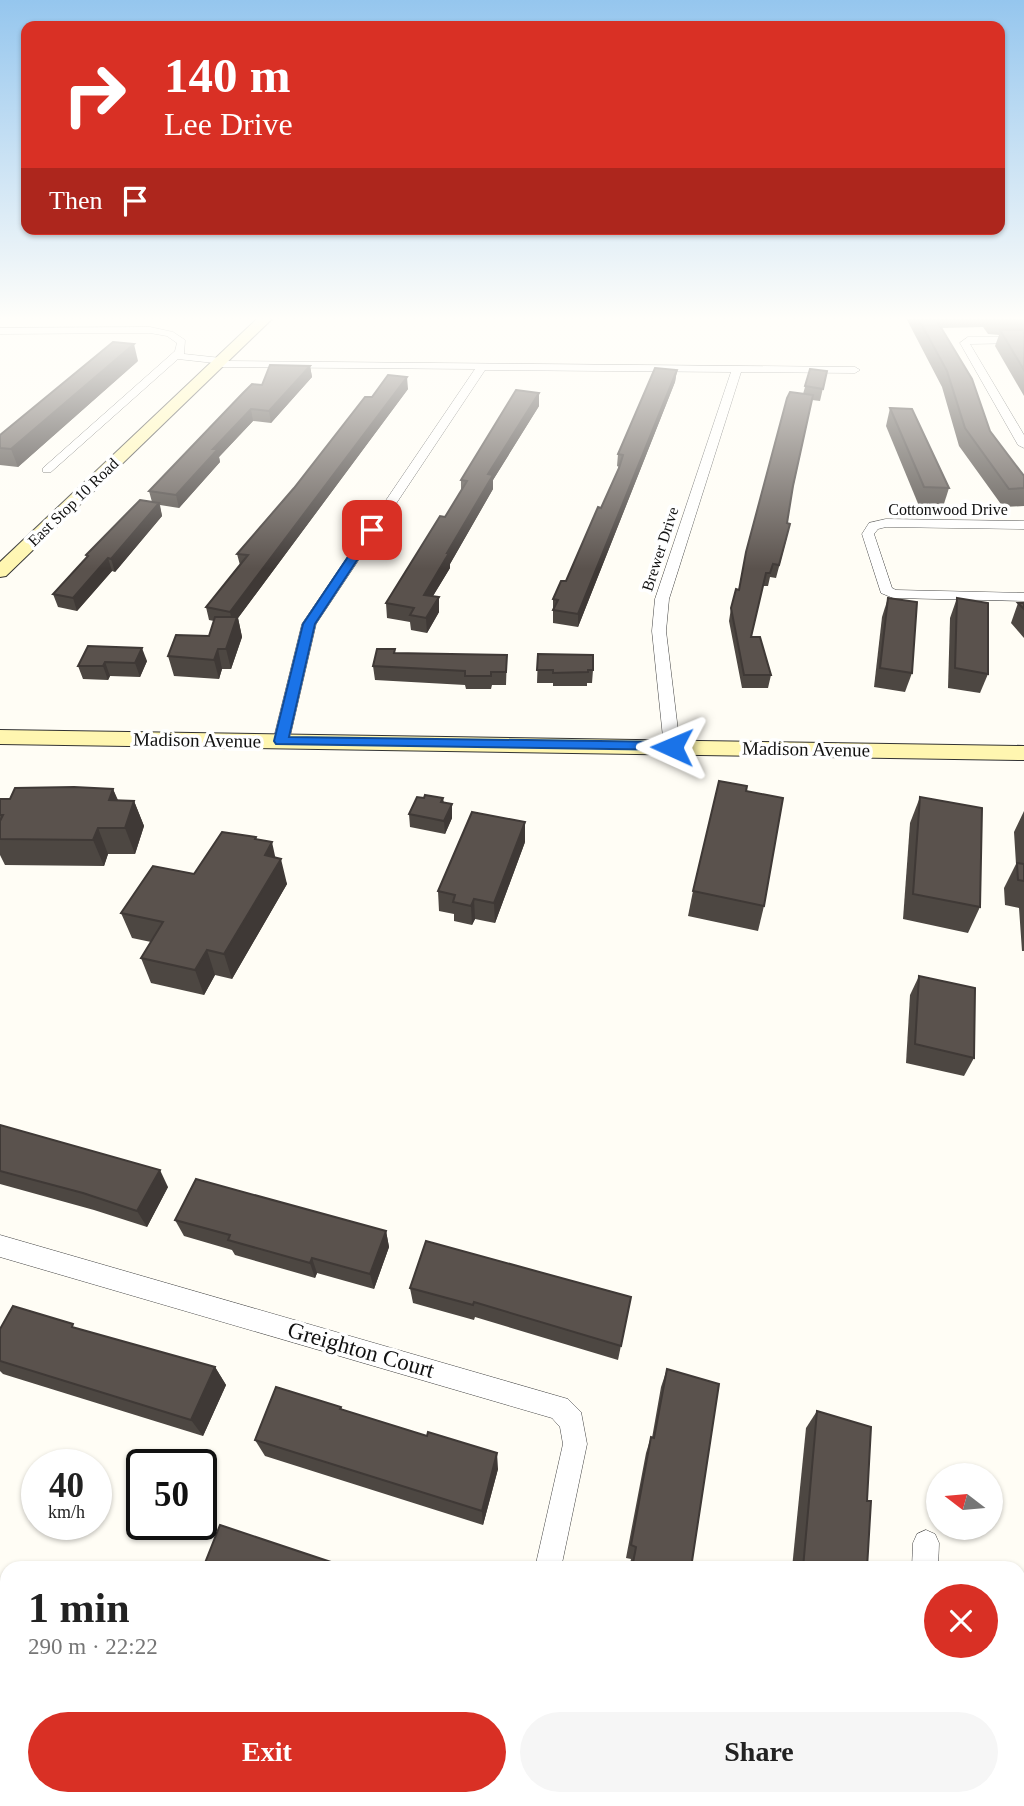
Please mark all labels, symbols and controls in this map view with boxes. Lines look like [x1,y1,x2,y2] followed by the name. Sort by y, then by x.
[164,48,291,103] text: 140 m
[49,49,140,140] icon: right
[164,106,293,142] text: Lee Drive
[116,182,154,220] icon: arrive
[49,186,102,215] text: Then
[24,455,122,550] street label: East Stop 10 Road
[342,500,402,560] pin
[888,501,1008,518] street label: Cottonwood Drive
[638,505,682,593] street label: Brewer Drive
[353,511,391,549] icon: arrive
[635,710,709,784] position arrow
[133,728,261,752] street label: Madison Avenue
[742,737,870,761] street label: Madison Avenue
[285,1317,438,1383] street label: Greighton Court
[126,1449,217,1540] speed limit sign: 50
[926,1463,1003,1540] north arrow
[926,1463,1003,1540] map controls
[49,1466,84,1505] text: 40
[48,1502,85,1522] text: km/h
[924,1584,998,1658] button: close
[28,1585,130,1631] text: 1 min
[28,1634,158,1659] text: 290 m · 22:22
[28,1712,506,1792] button: Exit
[520,1712,998,1792] button: Share

